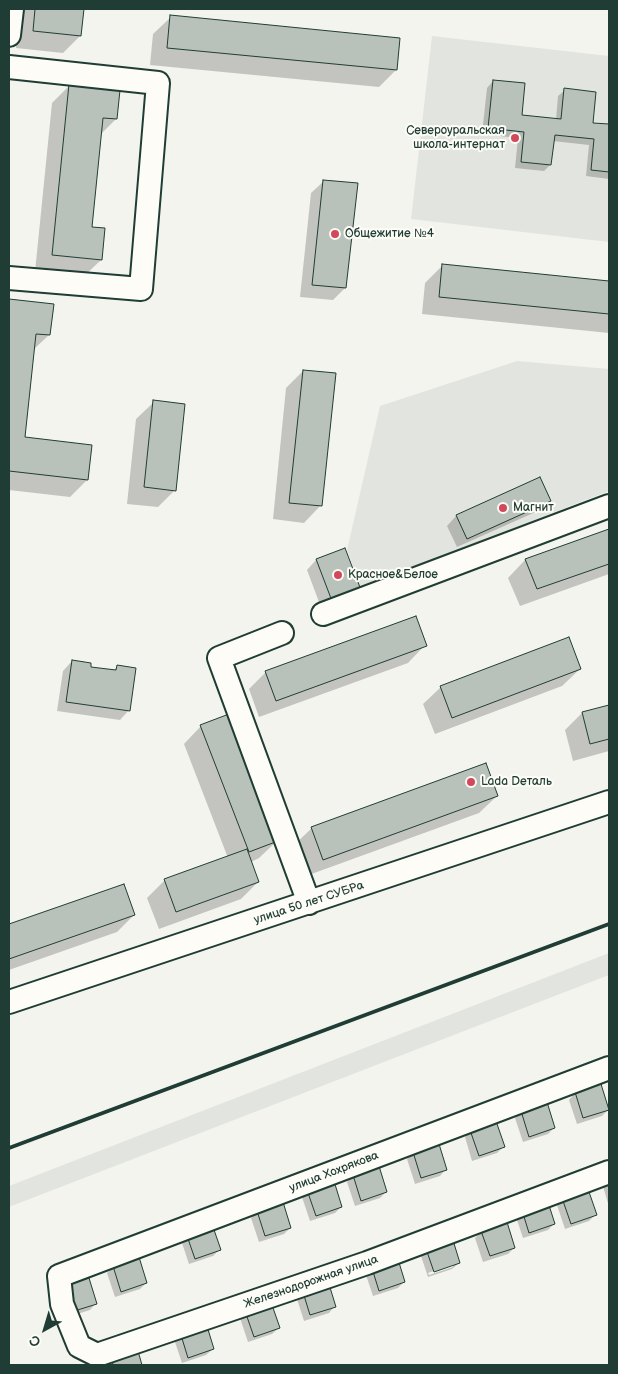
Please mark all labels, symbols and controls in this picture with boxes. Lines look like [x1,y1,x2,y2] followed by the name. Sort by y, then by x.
[406,124,505,152] place label: Североуральская школа-интернат
[509,132,521,144] marker: Североуральская школа-интернат
[345,227,434,241] place label: Общежитие №4
[329,228,341,240] marker: Общежитие №4
[513,501,554,515] place label: Магнит
[497,502,509,514] marker: Магнит
[348,568,438,582] place label: Красное&Белое
[332,569,344,581] marker: Красное&Белое
[481,775,552,789] place label: Lada Dеталь
[465,776,477,788] marker: Lada Dеталь
[252,878,366,928] street label: улица 50 лет СУБРа
[287,1148,381,1196] street label: улица Хохрякова
[242,1252,380,1312] street label: Железнодорожная улица
[20,1304,70,1354] north arrow
[26,1331,44,1351] text: С

